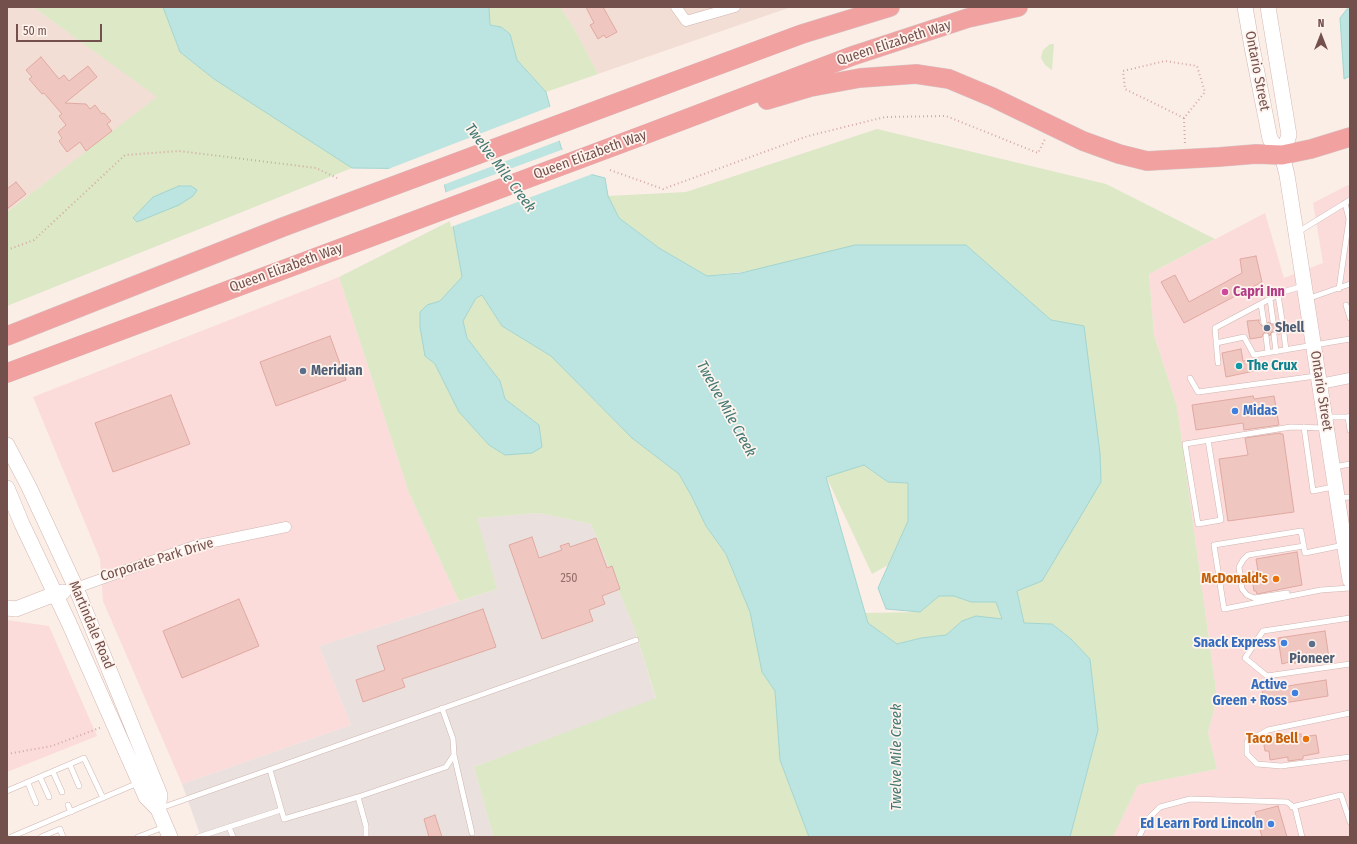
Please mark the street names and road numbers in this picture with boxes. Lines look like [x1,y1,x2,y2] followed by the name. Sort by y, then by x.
[835,17,953,69] street label: Queen Elizabeth Way
[1241,30,1273,112] street label: Ontario Street
[531,127,649,183] street label: Queen Elizabeth Way
[227,240,345,296] street label: Queen Elizabeth Way
[1306,350,1336,432] street label: Ontario Street
[98,535,216,585] street label: Corporate Park Drive
[65,578,117,672] street label: Martindale Road

